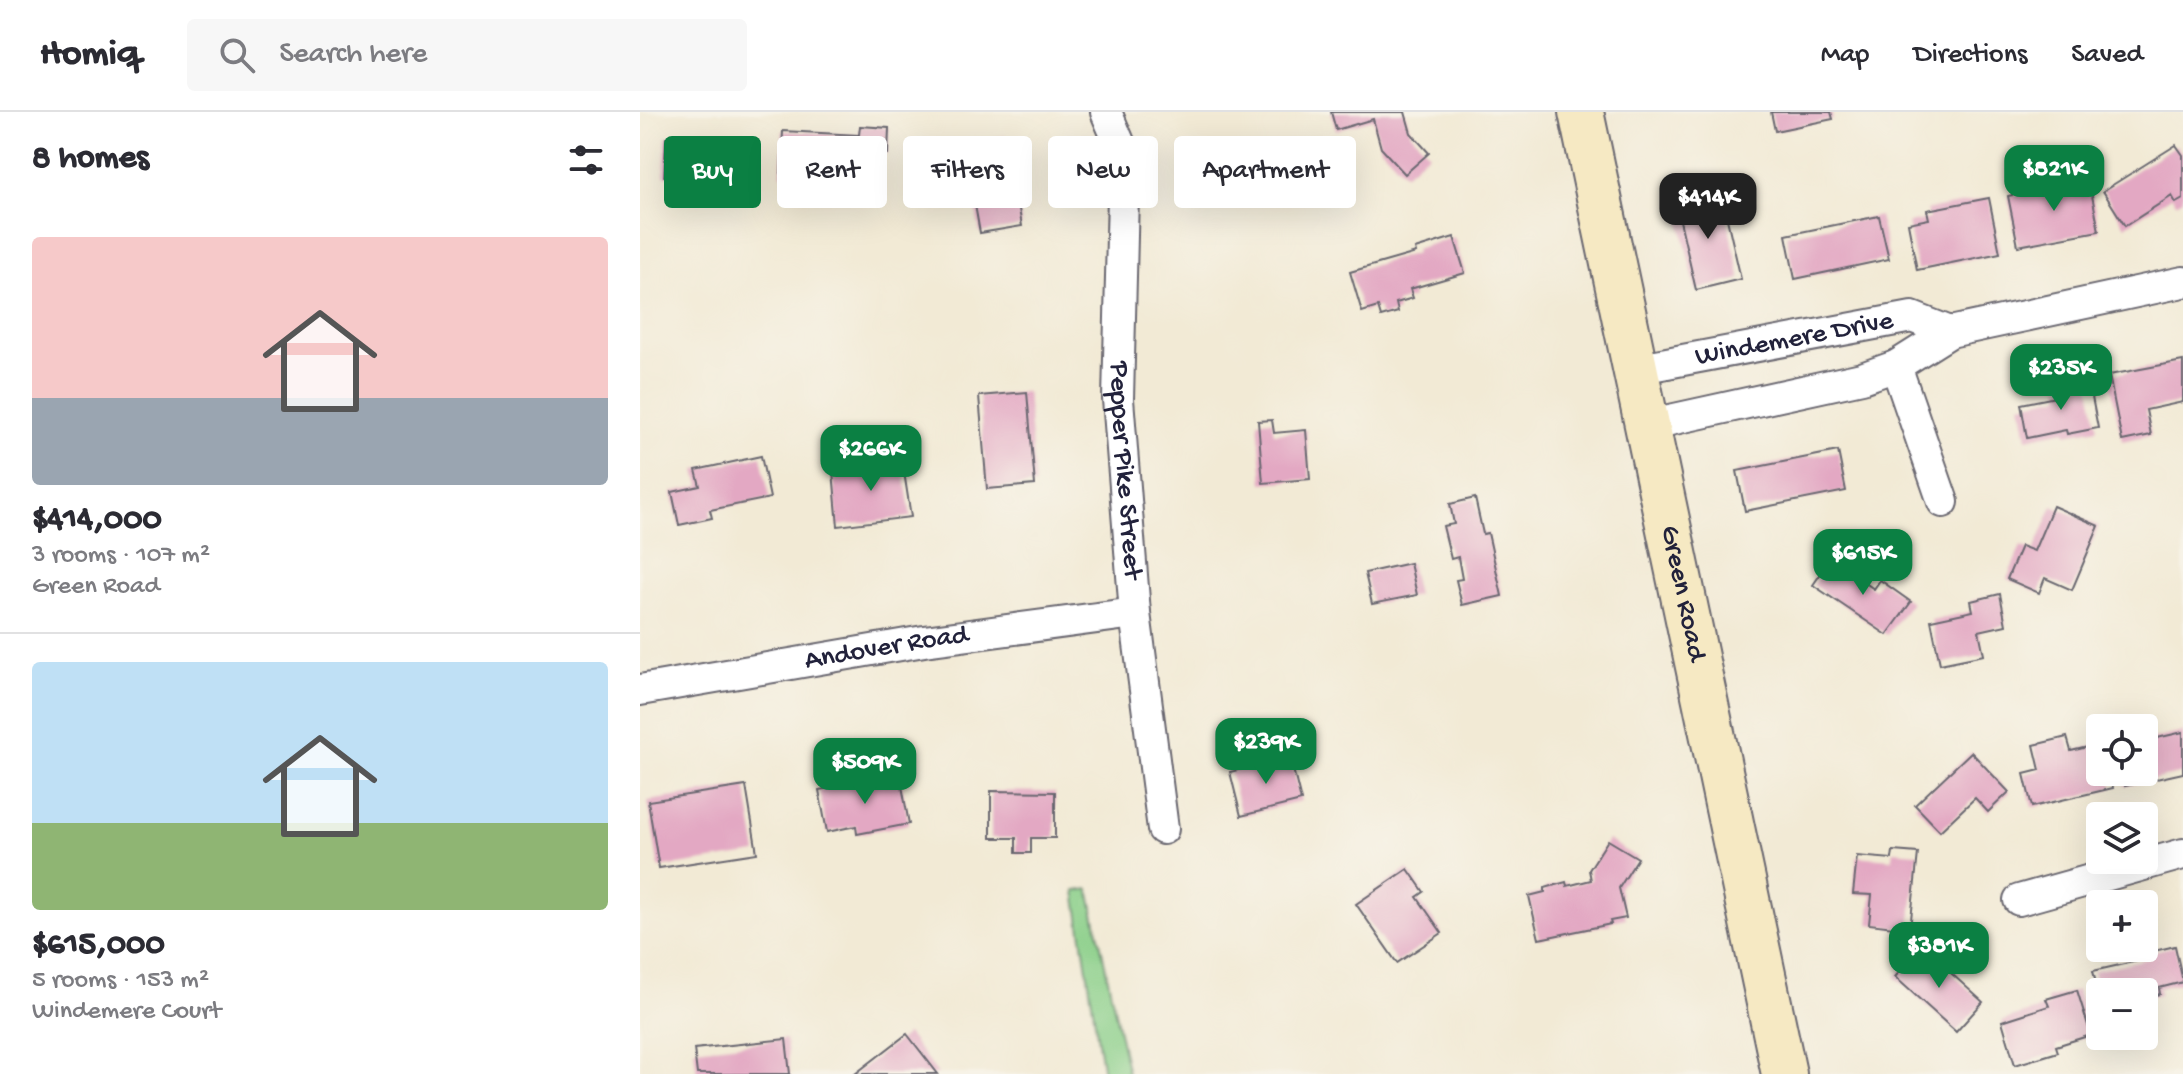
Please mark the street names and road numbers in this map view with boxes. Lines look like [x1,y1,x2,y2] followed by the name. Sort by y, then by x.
[1693,304,1896,374] street label: Windemere Drive
[1101,360,1149,583] street label: Pepper Pike Street
[1652,523,1713,667] street label: Green Road
[802,618,973,678] street label: Andover Road

